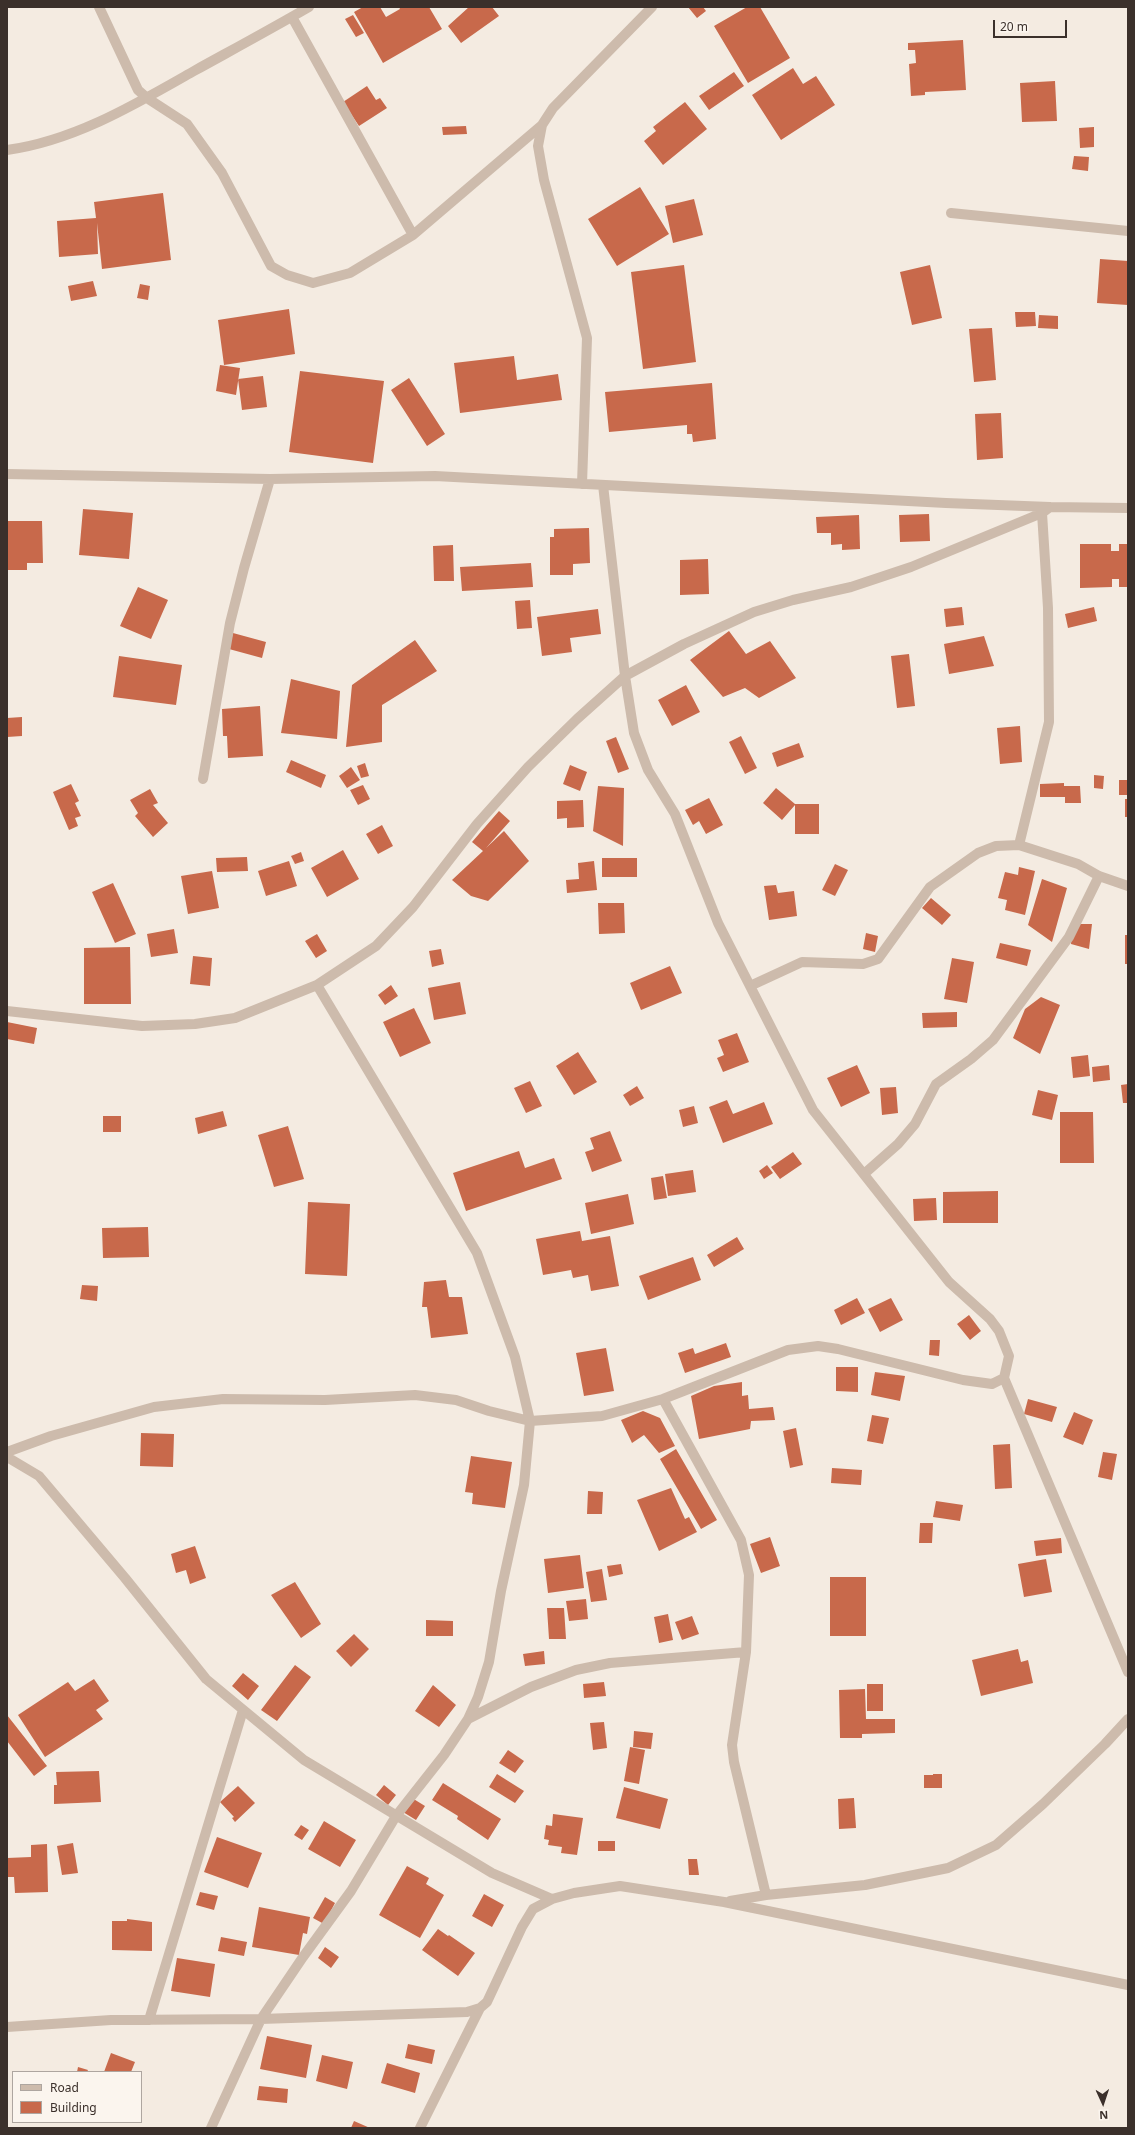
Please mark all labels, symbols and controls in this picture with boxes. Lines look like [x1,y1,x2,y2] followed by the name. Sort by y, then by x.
[995,12,1069,38] scale bar
[1000,18,1028,35] text: 20 m
[12,2071,142,2123] legend
[50,2079,79,2096] text: Road
[1083,2083,1123,2123] north arrow
[50,2099,97,2116] text: Building
[1099,2108,1109,2123] text: N

